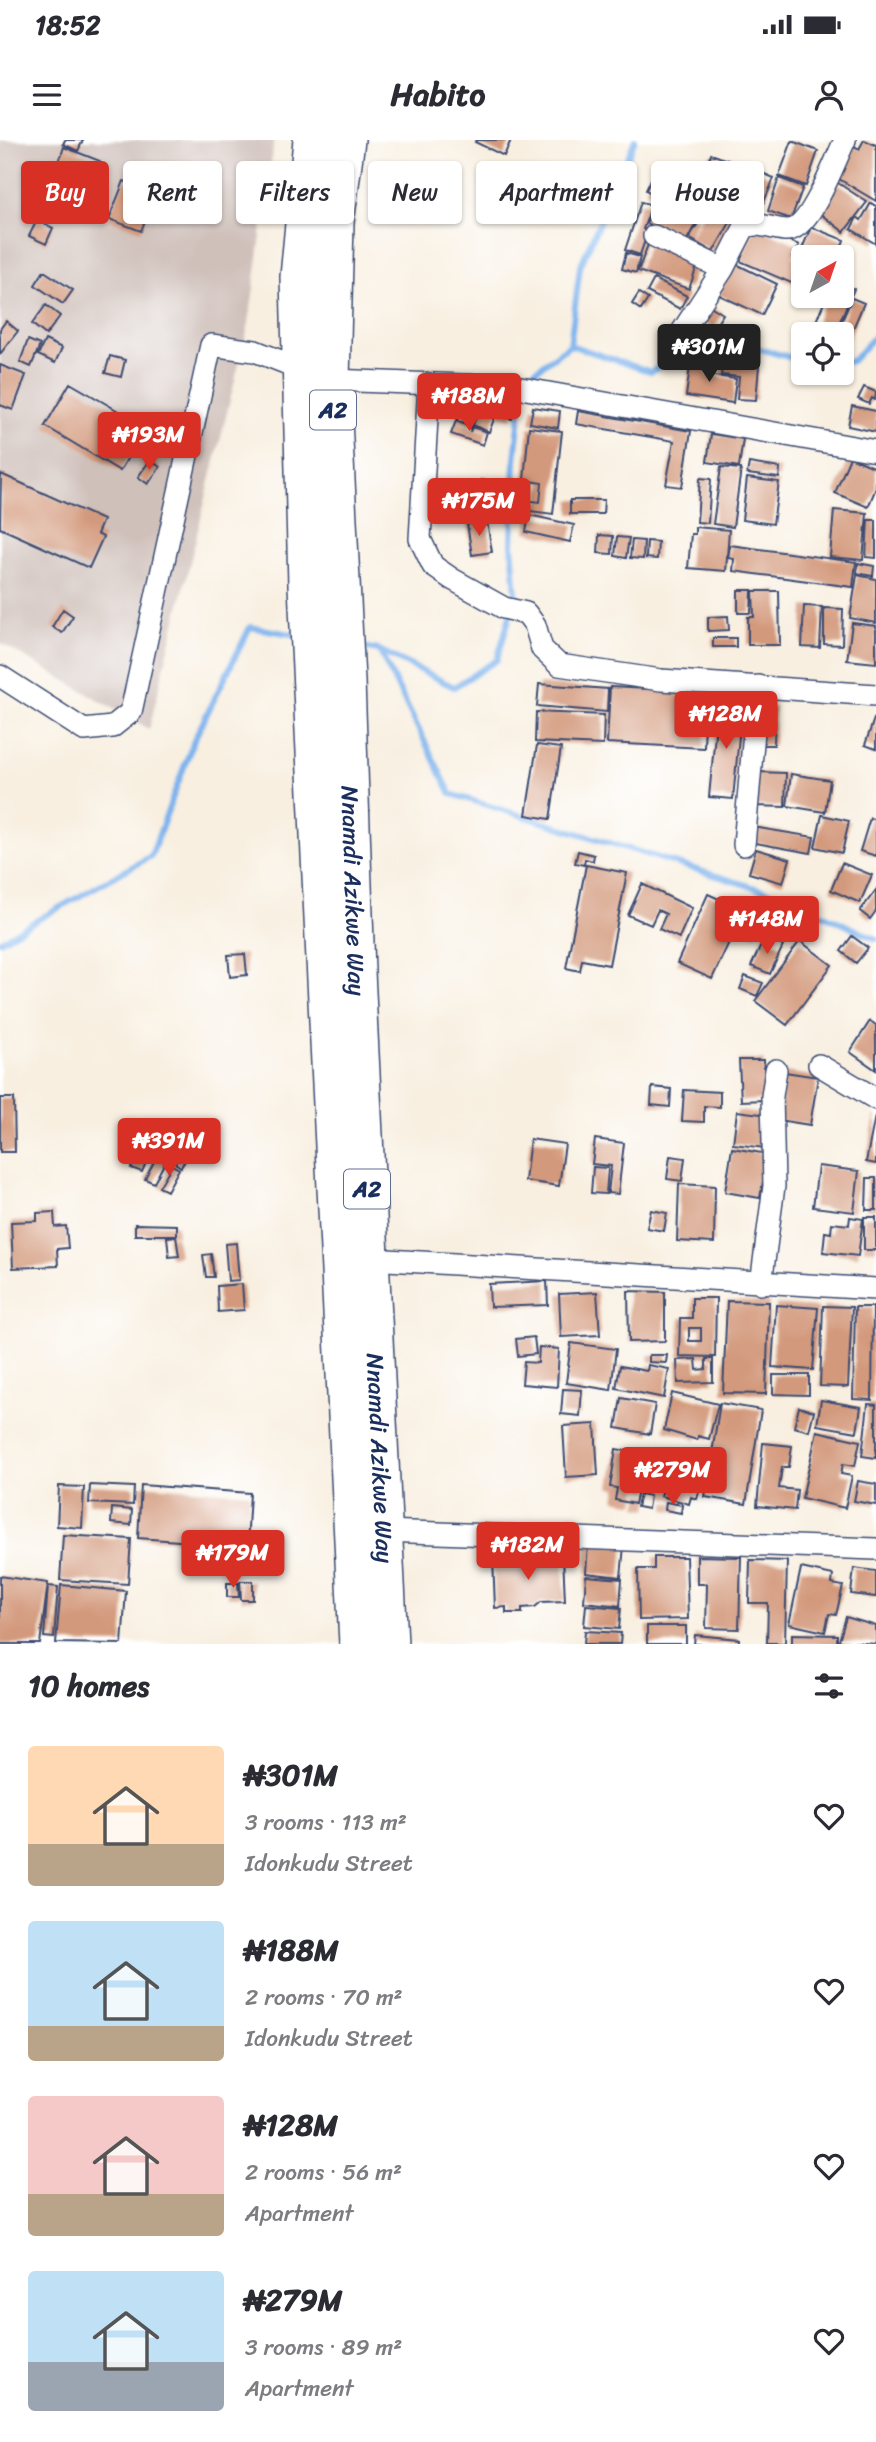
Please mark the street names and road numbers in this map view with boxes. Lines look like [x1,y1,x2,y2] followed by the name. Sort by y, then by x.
[310,390,356,430] road number: A2
[329,785,378,997] street label: Nnamdi Azikwe Way
[344,1170,390,1208] road number: A2
[354,1352,406,1565] street label: Nnamdi Azikwe Way

